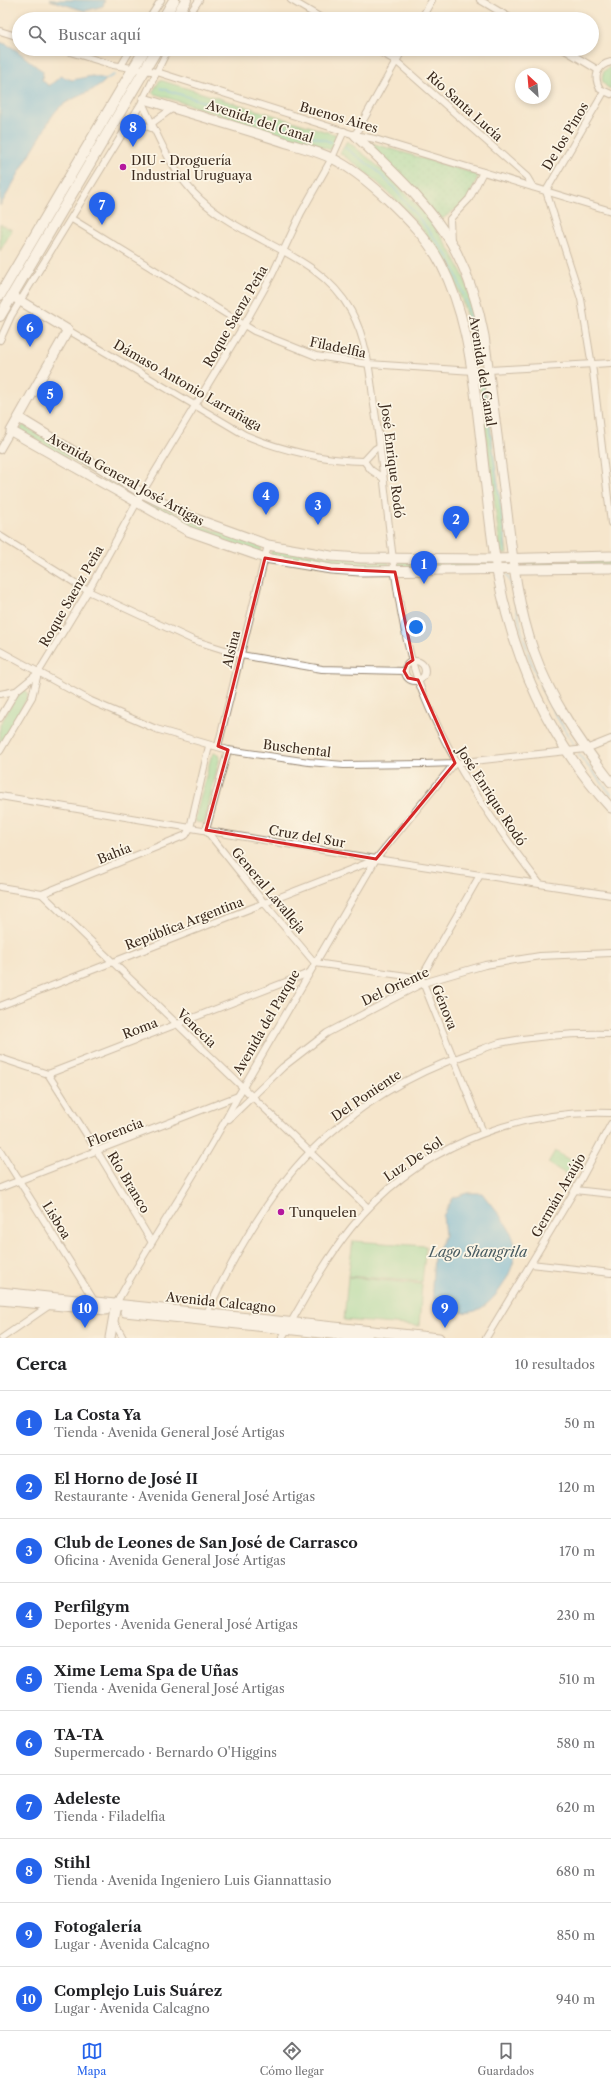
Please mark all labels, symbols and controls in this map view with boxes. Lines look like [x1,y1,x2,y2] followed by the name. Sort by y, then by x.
[12,12,599,56] search box
[26,23,48,45] icon: search
[58,25,141,44] text: Buscar aquí
[424,68,506,144] street label: Río Santa Lucía
[515,68,551,104] north arrow
[204,96,315,146] street label: Avenida del Canal
[298,98,380,136] street label: Buenos Aires
[538,99,592,173] street label: De los Pinos
[120,114,146,147] pin: 8
[131,152,252,183] place label: DIU - Droguería Industrial Uruguaya
[118,162,128,172] marker: DIU - Droguería Industrial Uruguaya
[89,192,115,225] pin: 7
[199,262,271,370] street label: Roque Saenz Peña
[17,314,43,347] pin: 6
[466,314,500,427] street label: Avenida del Canal
[308,333,368,361] street label: Filadelfia
[111,336,265,434] street label: Dámaso Antonio Larrañaga
[37,381,63,414] pin: 5
[378,401,408,519] street label: José Enrique Rodó
[44,429,208,529] street label: Avenida General José Artigas
[253,482,279,515] pin: 4
[305,492,331,525] pin: 3
[443,506,469,539] pin: 2
[35,542,107,650] street label: Roque Saenz Peña
[411,551,437,584] pin: 1
[406,617,426,637] your location
[218,628,243,670] street label: Alsina
[262,736,332,760] street label: Buschental
[453,742,530,849] street label: José Enrique Rodó
[267,821,347,851] street label: Cruz del Sur
[95,839,133,867] street label: Bahía
[229,844,310,936] street label: General Lavalleja
[123,893,246,953] street label: República Argentina
[359,963,431,1009] street label: Del Oriente
[229,966,303,1078] street label: Avenida del Parque
[429,982,461,1032] street label: Génova
[173,1005,220,1051] street label: Venecia
[120,1014,160,1042] street label: Roma
[328,1066,404,1124] street label: Del Poniente
[85,1114,145,1150] street label: Florencia
[381,1133,446,1185] street label: Luz De Sol
[104,1148,154,1216] street label: Río Branco
[527,1150,589,1240] street label: Germán Araújo
[39,1198,75,1242] street label: Lisboa
[289,1204,357,1220] place label: Tunquelen
[276,1207,286,1217] marker: Tunquelen
[428,1243,528,1261] water label: Lago Shangrila
[164,1288,277,1316] street label: Avenida Calcagno
[72,1295,98,1328] pin: 10
[432,1295,458,1328] pin: 9
[16,1354,67,1374] text: Cerca
[515,1356,595,1372] text: 10 resultados
[54,1405,141,1424] text: La Costa Ya
[26,1415,32,1431] text: 1
[564,1415,595,1431] text: 50 m
[54,1424,285,1440] text: Tienda · Avenida General José Artigas
[54,1469,198,1488] text: El Horno de José II
[25,1479,33,1495] text: 2
[558,1479,595,1495] text: 120 m
[54,1488,315,1504] text: Restaurante · Avenida General José Artigas
[54,1533,358,1552] text: Club de Leones de San José de Carrasco
[25,1543,33,1559] text: 3
[559,1543,595,1559] text: 170 m
[54,1552,286,1568] text: Oficina · Avenida General José Artigas
[54,1597,130,1616] text: Perfilgym
[25,1607,33,1623] text: 4
[557,1607,595,1623] text: 230 m
[54,1616,298,1632] text: Deportes · Avenida General José Artigas
[54,1661,238,1680] text: Xime Lema Spa de Uñas
[25,1671,33,1687] text: 5
[559,1671,595,1687] text: 510 m
[54,1680,285,1696] text: Tienda · Avenida General José Artigas
[54,1725,104,1744] text: TA-TA
[25,1735,33,1751] text: 6
[556,1735,595,1751] text: 580 m
[54,1744,277,1760] text: Supermercado · Bernardo O'Higgins
[54,1789,120,1808] text: Adeleste
[26,1799,32,1815] text: 7
[556,1799,595,1815] text: 620 m
[54,1808,165,1824] text: Tienda · Filadelfia
[54,1853,91,1872] text: Stihl
[25,1863,33,1879] text: 8
[556,1863,595,1879] text: 680 m
[54,1872,331,1888] text: Tienda · Avenida Ingeniero Luis Giannattasio
[54,1917,142,1936] text: Fotogalería
[25,1927,33,1943] text: 9
[556,1927,595,1943] text: 850 m
[54,1936,210,1952] text: Lugar · Avenida Calcagno
[54,1981,222,2000] text: Complejo Luis Suárez
[22,1991,36,2007] text: 10
[556,1991,595,2007] text: 940 m
[54,2000,210,2016] text: Lugar · Avenida Calcagno
[77,2040,106,2078] tab: Mapa
[260,2040,324,2078] tab: Cómo llegar
[477,2040,534,2078] tab: Guardados

